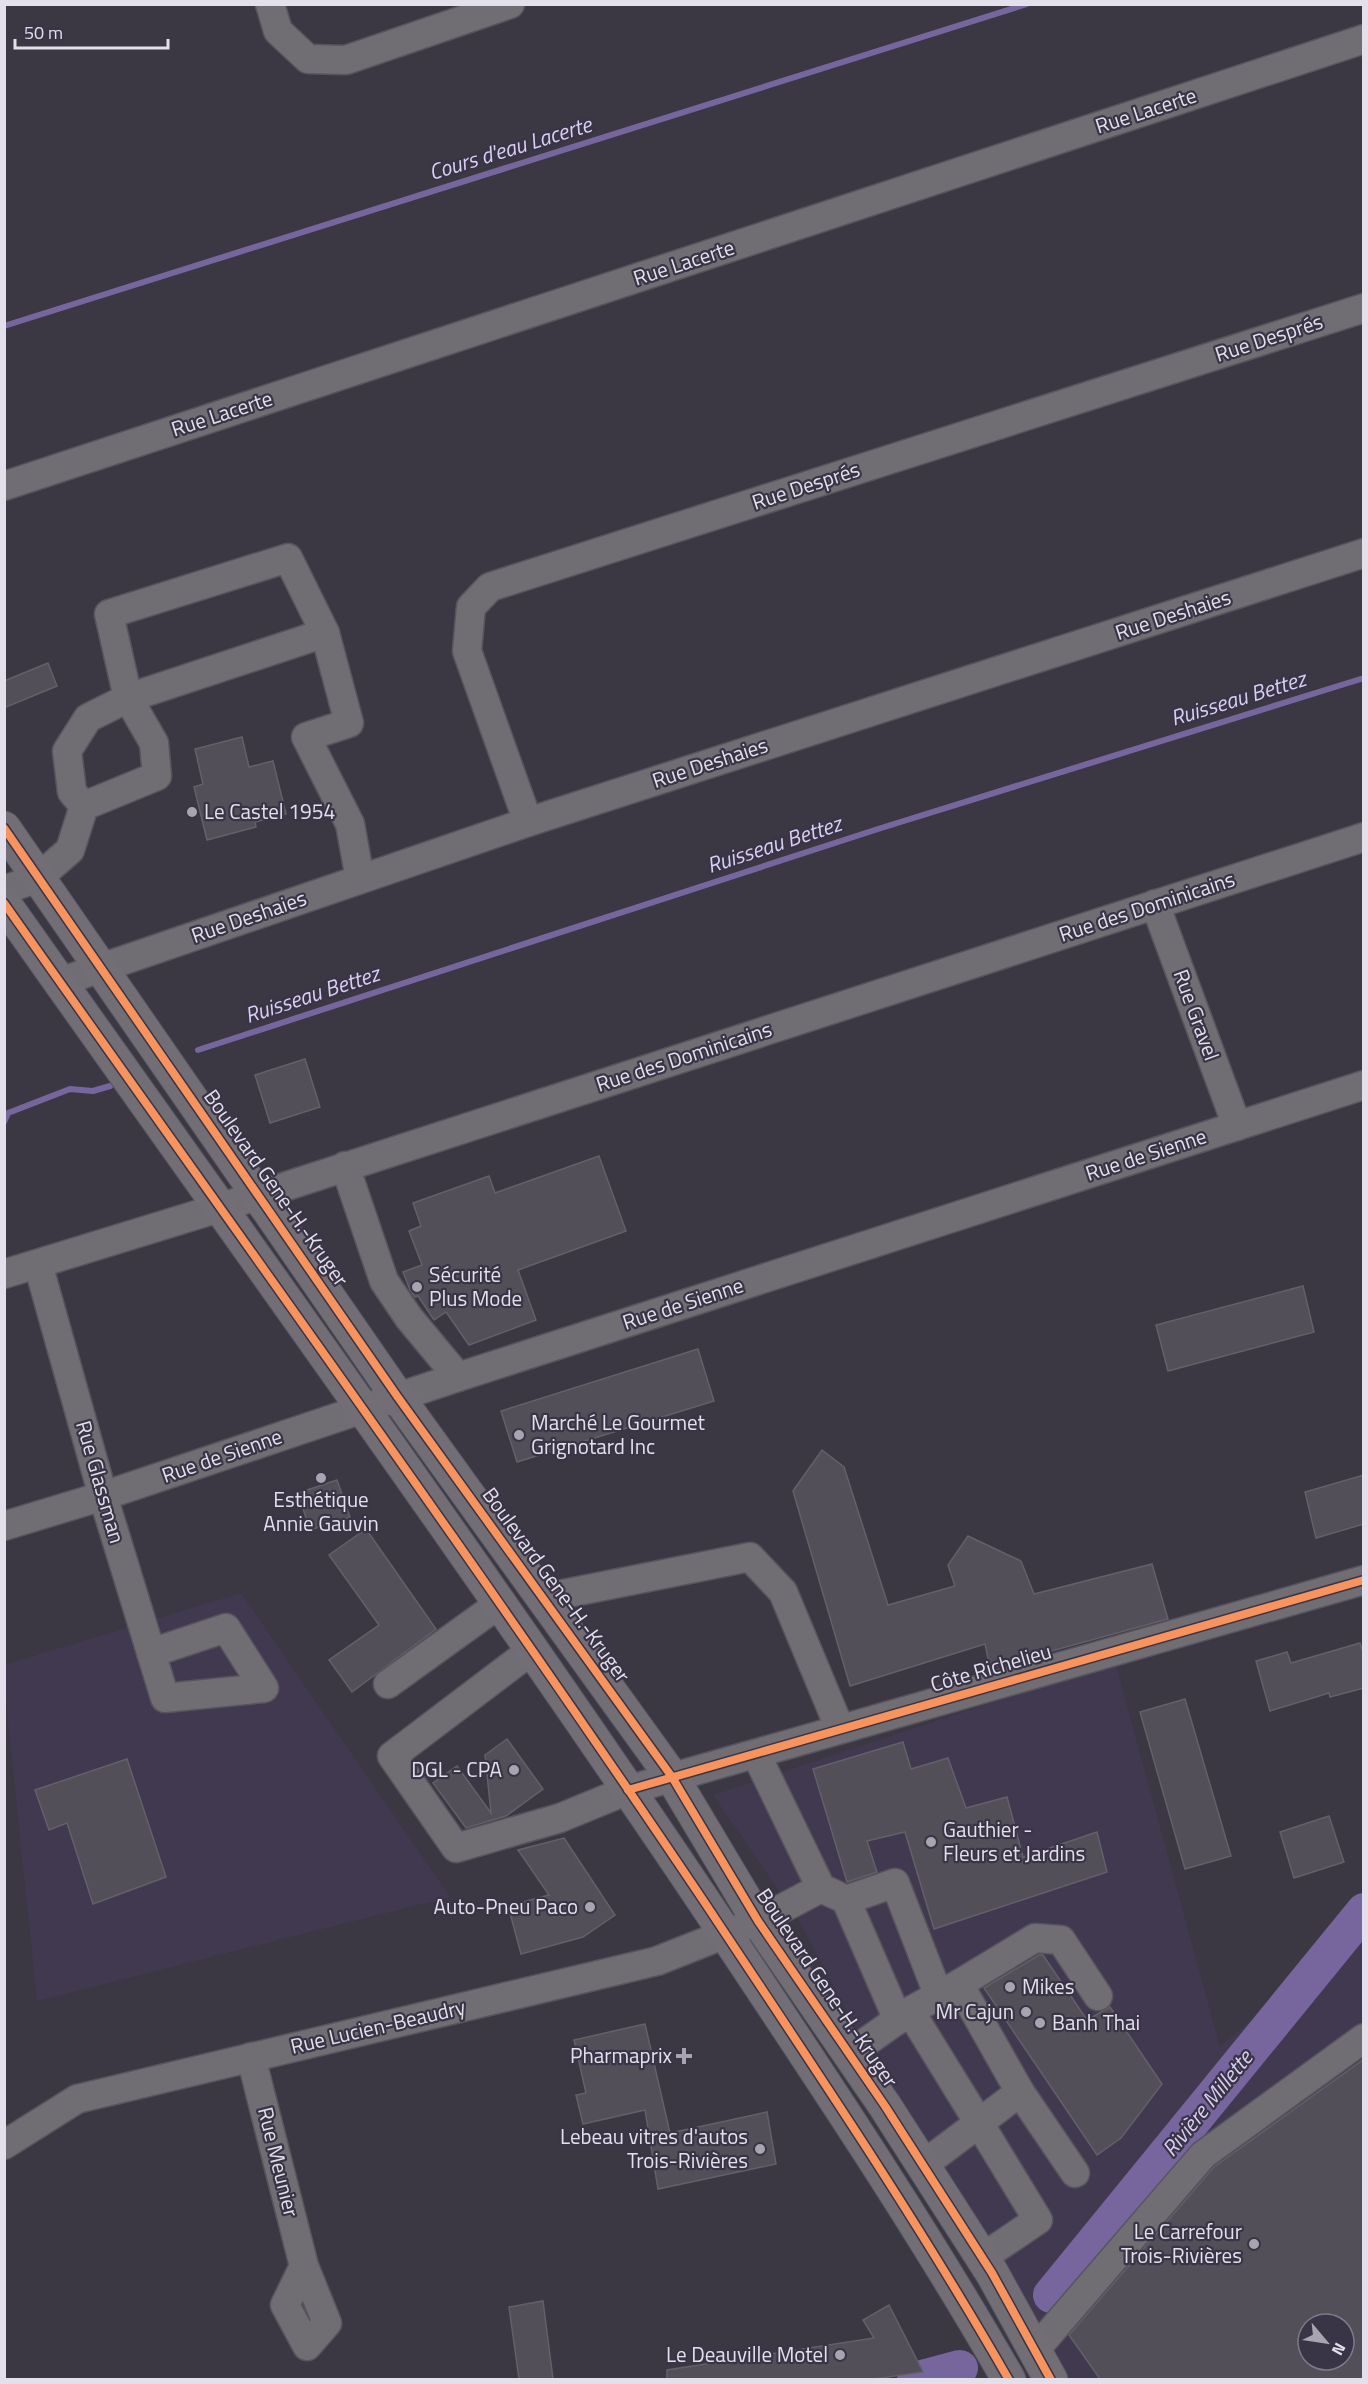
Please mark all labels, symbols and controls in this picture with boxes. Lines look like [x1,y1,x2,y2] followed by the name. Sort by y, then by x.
[15,12,168,50] scale bar
[24,19,63,46] text: 50 m
[1091,79,1200,141] street label: Rue Lacerte
[424,107,597,189] water label: Cours d'eau Lacerte
[629,231,738,293] street label: Rue Lacerte
[1211,305,1327,370] street label: Rue Després
[167,382,276,444] street label: Rue Lacerte
[748,453,864,518] street label: Rue Després
[1111,580,1235,648] street label: Rue Deshaies
[1166,661,1312,735] water label: Ruisseau Bettez
[648,728,772,796] street label: Rue Deshaies
[204,795,335,827] place label: Le Castel 1954
[185,805,199,819] marker: Le Castel 1954
[702,806,848,882] water label: Ruisseau Bettez
[1055,863,1239,950] street label: Rue des Dominicains
[187,881,311,951] street label: Rue Deshaies
[240,956,386,1032] water label: Ruisseau Bettez
[1166,964,1228,1065] street label: Rue Gravel
[592,1013,776,1100] street label: Rue des Dominicains
[196,1082,357,1293] street label: Boulevard Gene-H.-Kruger
[1081,1119,1210,1189] street label: Rue de Sienne
[429,1258,522,1314] place label: Sécurité Plus Mode
[618,1268,747,1338] street label: Rue de Sienne
[410,1280,424,1294] marker: Sécurité Plus Mode
[531,1406,706,1462] place label: Marché Le Gourmet Grignotard Inc
[68,1417,134,1547] street label: Rue Glassman
[157,1420,286,1491] street label: Rue de Sienne
[512,1428,526,1442] marker: Marché Le Gourmet Grignotard Inc
[314,1471,328,1485] marker: Esthétique Annie Gauvin
[475,1480,639,1689] street label: Boulevard Gene-H.-Kruger
[263,1483,379,1539] place label: Esthétique Annie Gauvin
[926,1634,1055,1700] street label: Côte Richelieu
[411,1753,502,1785] place label: DGL - CPA
[507,1763,521,1777] marker: DGL - CPA
[943,1813,1085,1869] place label: Gauthier - Fleurs et Jardins
[924,1835,938,1849] marker: Gauthier - Fleurs et Jardins
[749,1881,907,2094] street label: Boulevard Gene-H.-Kruger
[434,1890,578,1922] place label: Auto-Pneu Paco
[583,1900,597,1914] marker: Auto-Pneu Paco
[1022,1970,1074,2002] place label: Mikes
[1003,1980,1017,1994] marker: Mikes
[287,1990,469,2062] street label: Rue Lucien-Beaudry
[936,1995,1014,2027] place label: Mr Cajun
[1019,2005,1033,2019] marker: Mr Cajun
[1052,2006,1140,2038] place label: Banh Thai
[1033,2016,1047,2030] marker: Banh Thai
[570,2039,672,2071] place label: Pharmaprix
[1153,2041,1262,2164] water label: Rivière Millette
[677,2049,691,2063] marker: Pharmaprix
[250,2103,308,2220] street label: Rue Meunier
[560,2120,748,2176] place label: Lebeau vitres d'autos Trois-Rivières
[753,2142,767,2156] marker: Lebeau vitres d'autos Trois-Rivières
[1121,2215,1242,2271] place label: Le Carrefour Trois-Rivières
[1247,2237,1261,2251] marker: Le Carrefour Trois-Rivières
[1296,2312,1356,2372] north arrow
[666,2338,828,2370] place label: Le Deauville Motel
[1326,2339,1352,2360] text: N
[833,2348,847,2362] marker: Le Deauville Motel

